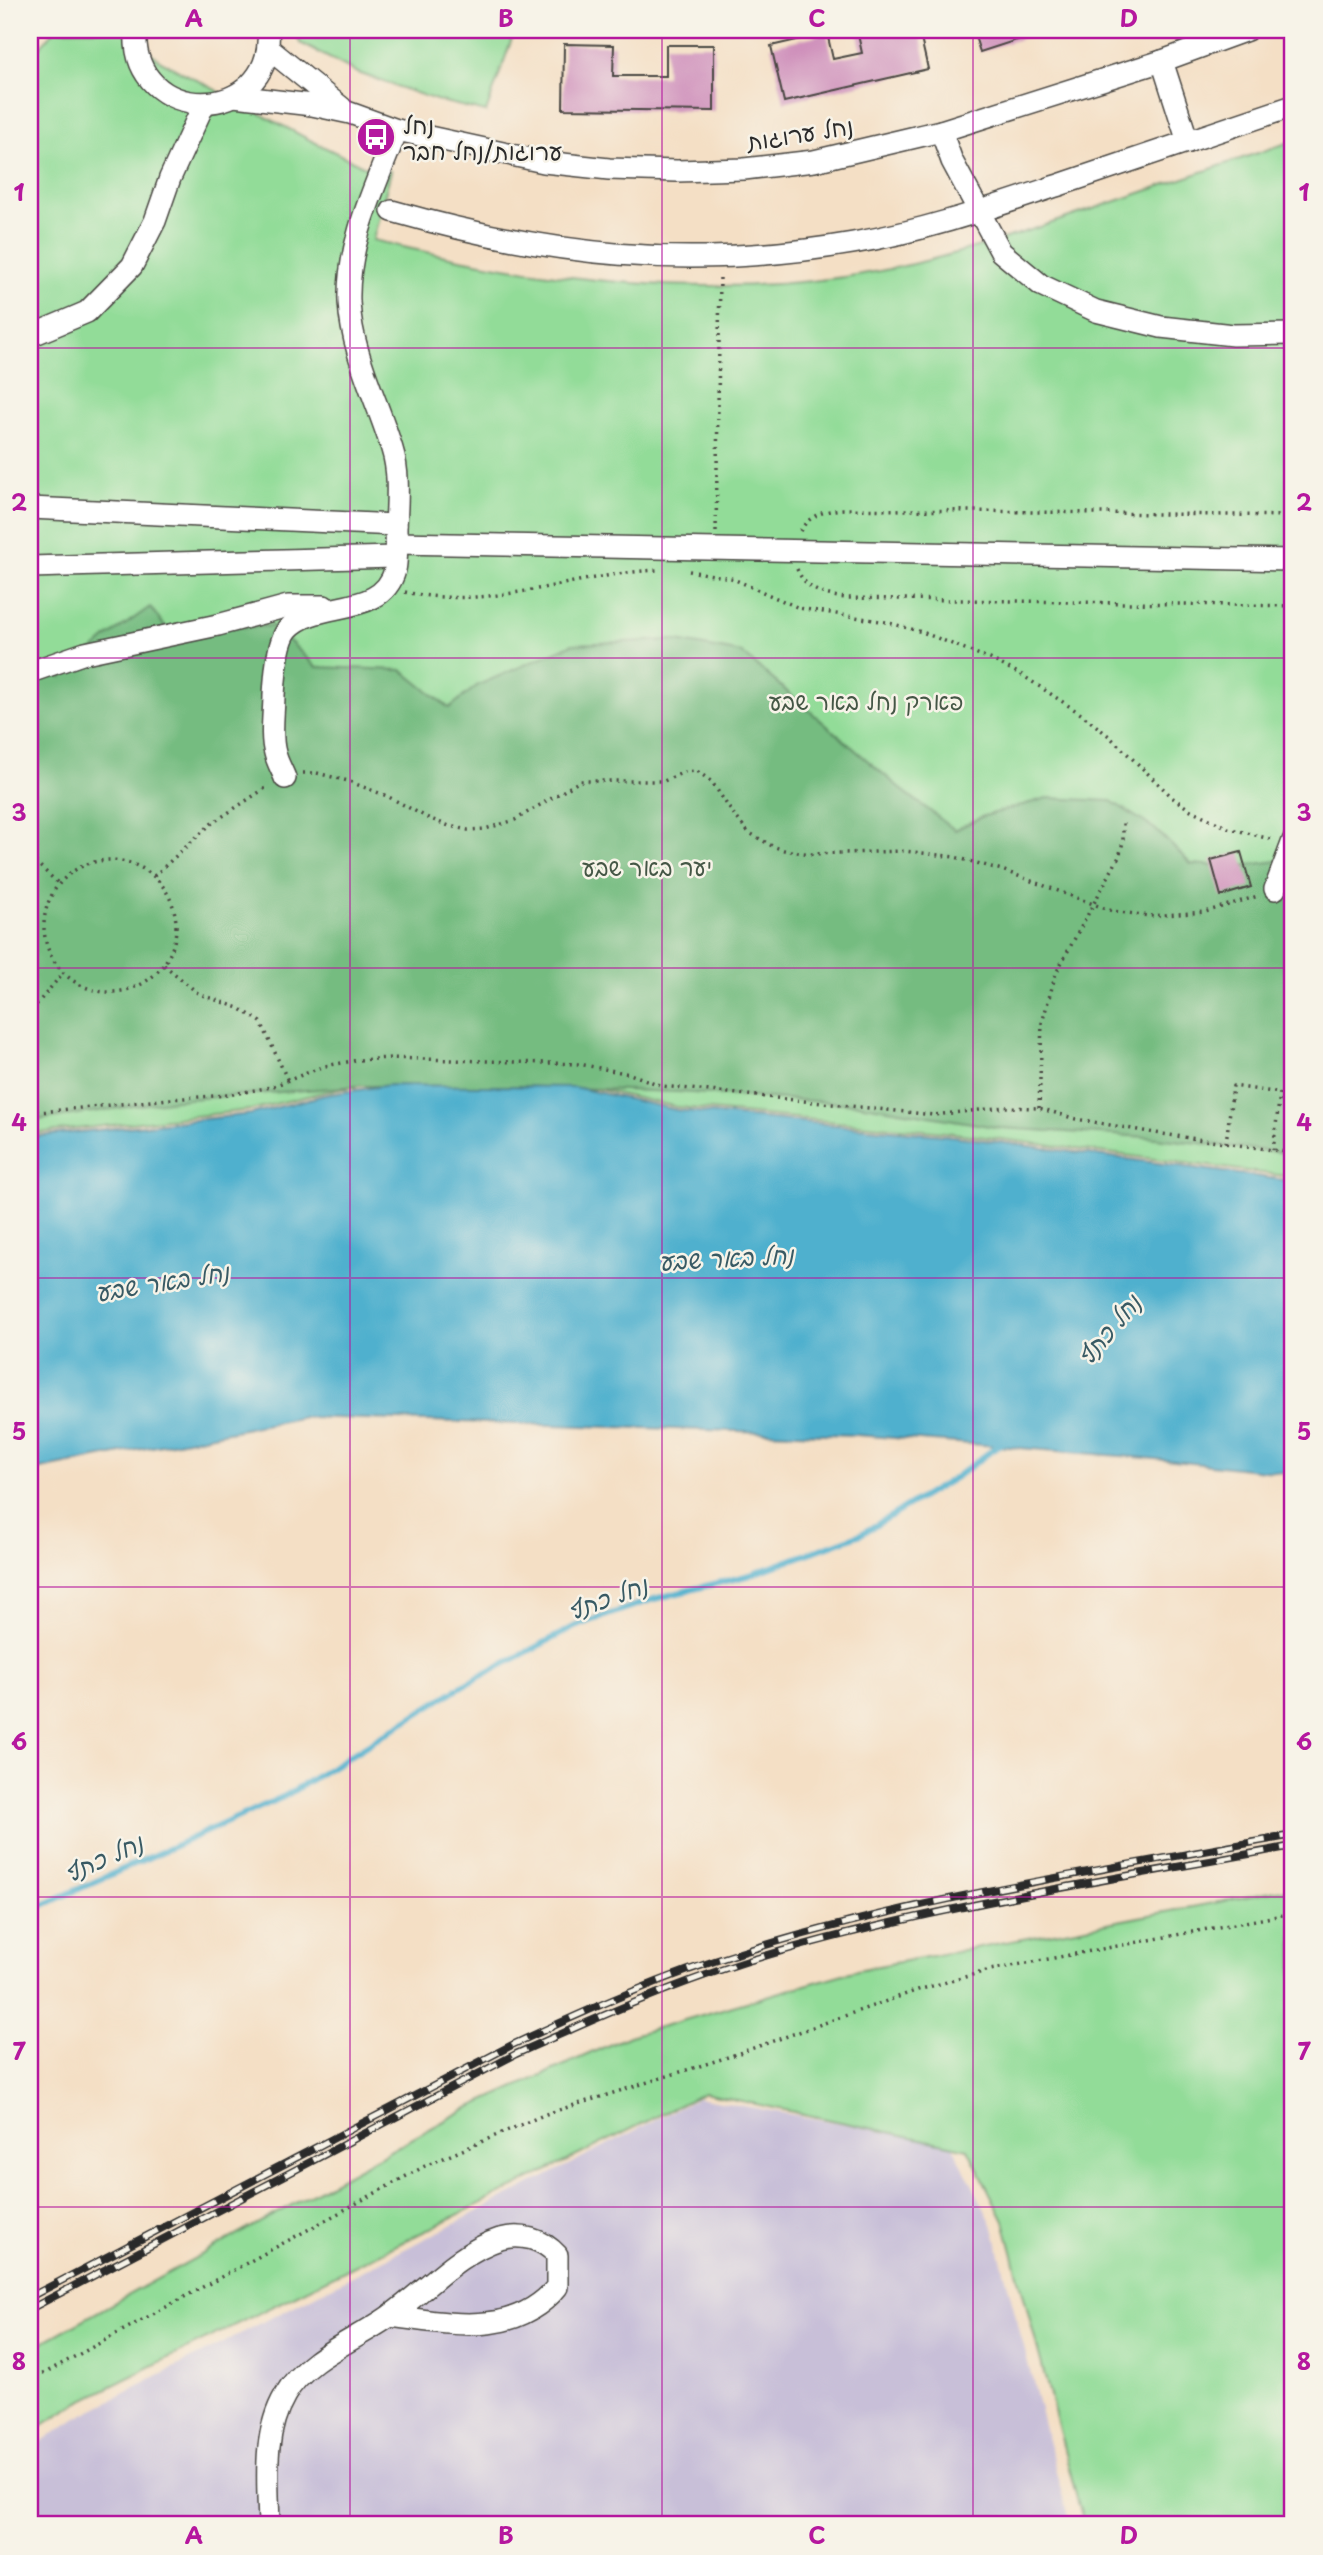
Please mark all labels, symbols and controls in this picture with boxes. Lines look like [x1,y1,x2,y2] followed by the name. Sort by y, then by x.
[185,0,203,35] text: A
[498,0,514,35] text: B
[808,0,826,35] text: C
[1120,0,1138,35] text: D
[403,107,562,168] place label: נחל ערוגות/נחל חבר
[742,107,856,159] street label: נחל ערוגות
[355,116,397,158] bus stop icon: נחל ערוגות/נחל חבר
[14,174,25,209] text: 1
[1299,174,1310,209] text: 1
[11,484,27,519] text: 2
[1296,484,1312,519] text: 2
[769,683,963,718] park label: פארק נחל באר שבע
[11,794,27,829] text: 3
[1296,794,1312,829] text: 3
[582,849,712,884] park label: יער באר שבע
[11,1104,27,1139] text: 4
[1296,1104,1312,1139] text: 4
[658,1235,796,1278] water label: נחל באר שבע
[93,1252,233,1309] water label: נחל באר שבע
[1068,1284,1150,1372] water label: נחל כתף
[12,1413,26,1448] text: 5
[1297,1413,1311,1448] text: 5
[562,1565,654,1628] water label: נחל כתף
[11,1723,27,1758] text: 6
[1296,1723,1312,1758] text: 6
[58,1823,150,1890] water label: נחל כתף
[12,2033,26,2068] text: 7
[1297,2033,1311,2068] text: 7
[12,2343,26,2378] text: 8
[1297,2343,1311,2378] text: 8
[185,2517,203,2552] text: A
[498,2517,514,2552] text: B
[808,2517,826,2552] text: C
[1120,2517,1138,2552] text: D

